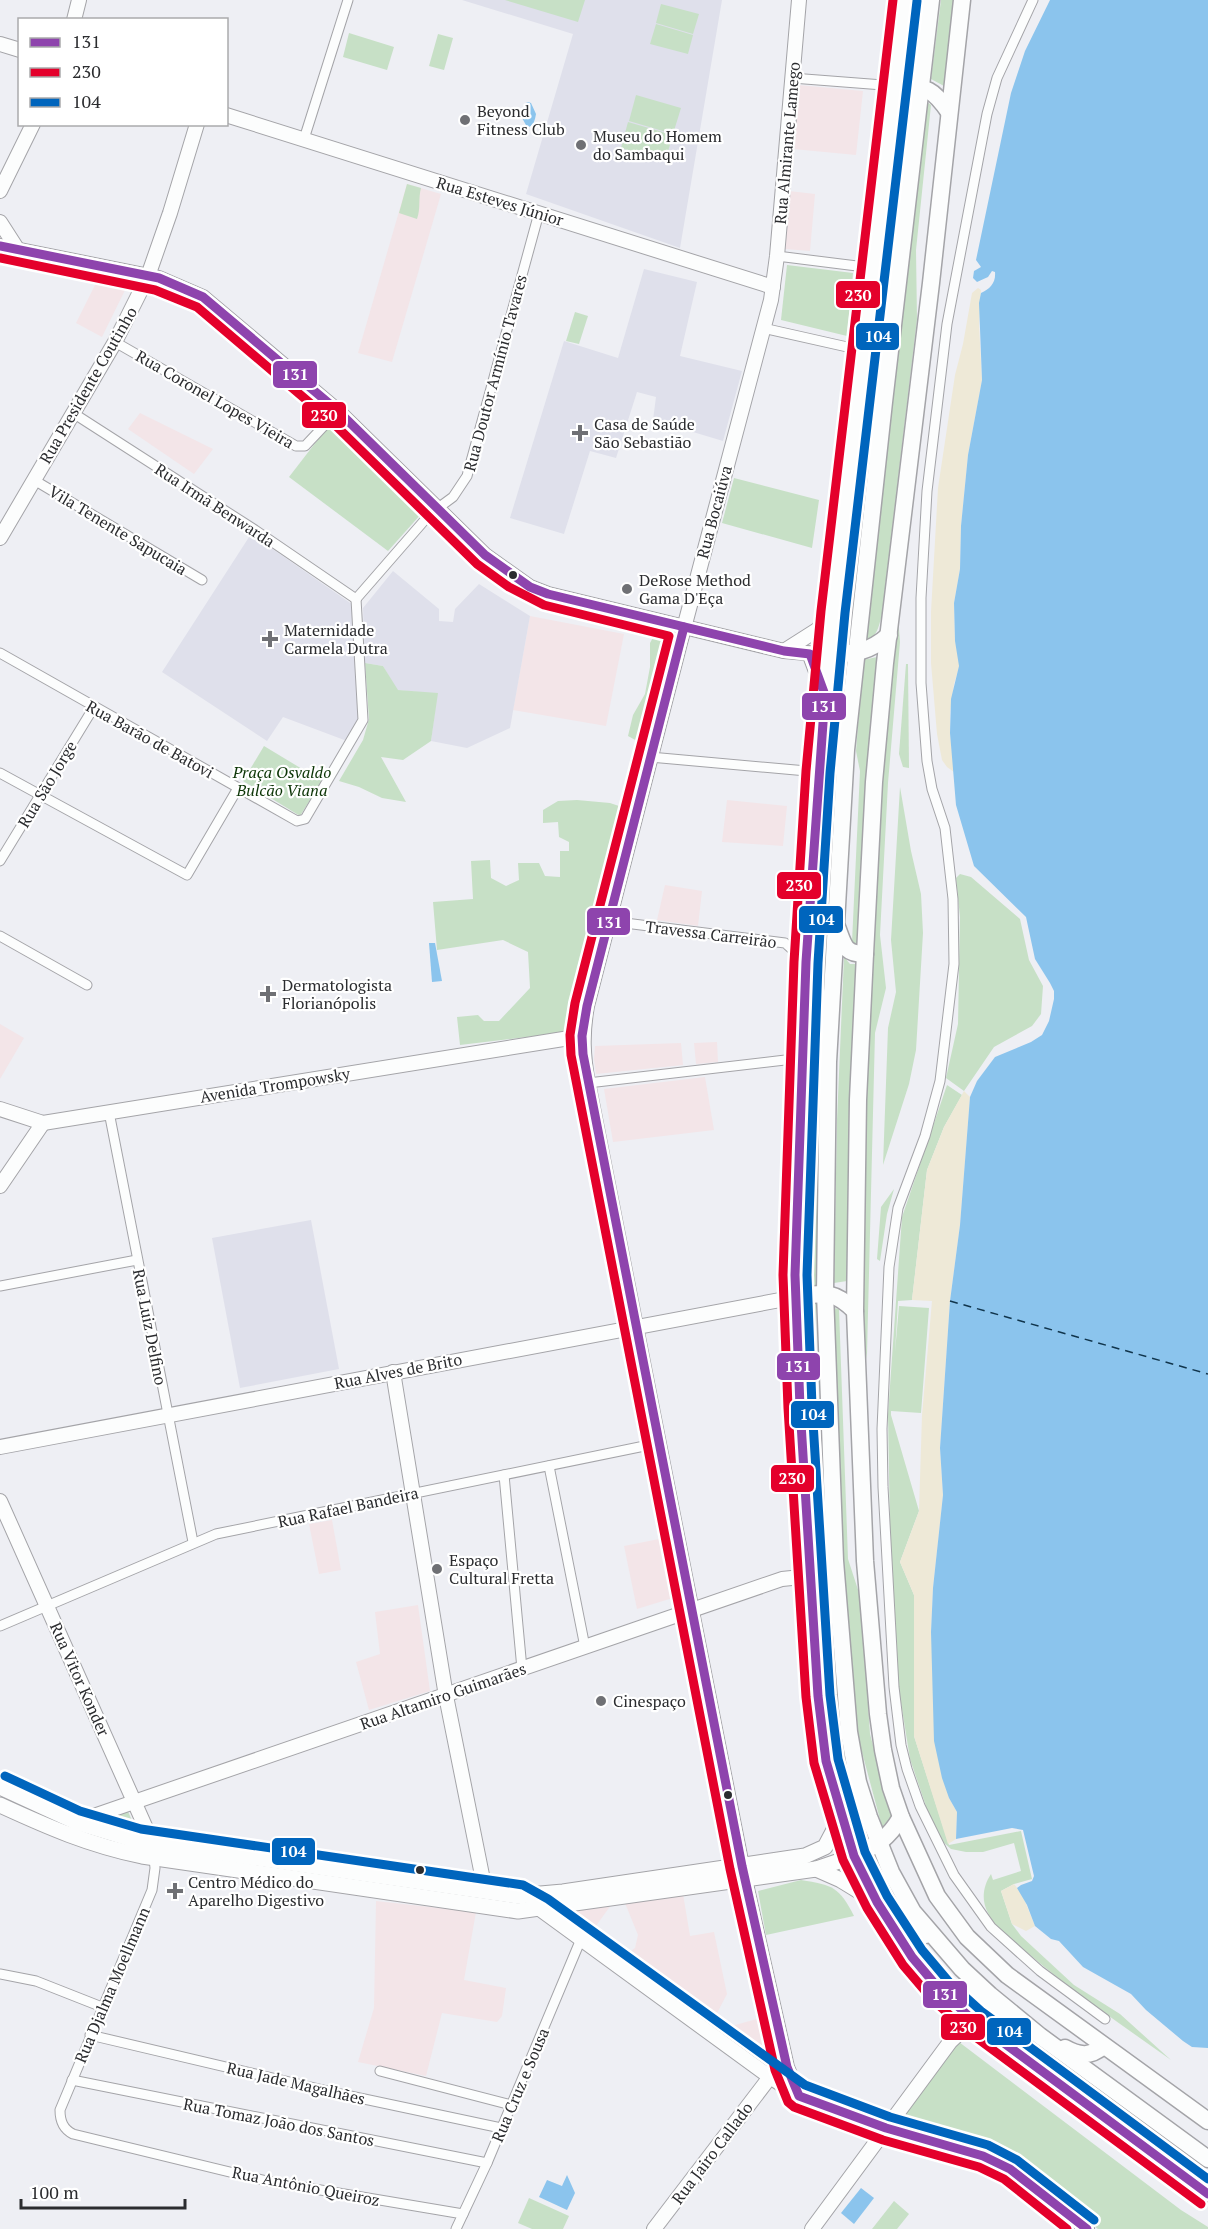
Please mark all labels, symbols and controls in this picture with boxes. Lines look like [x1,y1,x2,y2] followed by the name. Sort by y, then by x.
[18,18,228,126] legend
[72,29,101,53] text: 131
[72,59,101,83] text: 230
[769,61,805,225] street label: Rua Almirante Lamego
[72,89,101,113] text: 104
[477,100,565,140] place label: Beyond Fitness Club
[458,113,472,127] marker: Beyond Fitness Club
[593,125,722,165] place label: Museu do Homem do Sambaqui
[574,138,588,152] marker: Museu do Homem do Sambaqui
[434,171,567,231] street label: Rua Esteves Júnior
[458,272,532,474] street label: Rua Doutor Armínio Tavares
[835,280,881,309] line badge: 230
[844,284,872,306] text: 230
[34,302,142,467] street label: Rua Presidente Coutinho
[855,322,900,351] line badge: 104
[864,325,892,347] text: 104
[132,345,298,453] street label: Rua Coronel Lopes Vieira
[272,360,318,389] line badge: 131
[281,363,309,385] text: 131
[301,401,347,429] line badge: 230
[310,404,338,426] text: 230
[594,413,695,453] place label: Casa de Saúde São Sebastião
[571,424,589,442] marker: Casa de Saúde São Sebastião
[151,458,279,552] street label: Rua Irmã Benwarda
[691,463,737,561] street label: Rua Bocaiúva
[45,480,191,580] street label: Vila Tenente Sapucaia
[507,569,519,581] unlabelled marker
[639,569,751,609] place label: DeRose Method Gama D'Eça
[620,582,634,596] marker: DeRose Method Gama D'Eça
[284,619,388,659] place label: Maternidade Carmela Dutra
[261,630,279,648] marker: Maternidade Carmela Dutra
[801,692,847,721] line badge: 131
[82,695,218,783] street label: Rua Barão de Batovi
[810,695,838,717] text: 131
[12,736,82,832] street label: Rua São Jorge
[232,761,331,801] park label: Praça Osvaldo Bulcão Viana
[776,871,822,900] line badge: 230
[785,874,813,896] text: 230
[798,905,844,934] line badge: 104
[586,907,631,936] line badge: 131
[807,908,835,930] text: 104
[595,911,623,933] text: 131
[644,915,778,953] street label: Travessa Carreirão
[282,974,392,1014] place label: Dermatologista Florianópolis
[259,985,277,1003] marker: Dermatologista Florianópolis
[198,1062,353,1108] street label: Avenida Trompowsky
[128,1267,172,1387] street label: Rua Luiz Delfino
[332,1348,464,1394] street label: Rua Alves de Brito
[776,1352,821,1381] line badge: 131
[784,1355,812,1377] text: 131
[790,1400,835,1429] line badge: 104
[799,1403,827,1425] text: 104
[770,1464,815,1493] line badge: 230
[778,1467,806,1489] text: 230
[276,1481,420,1533] street label: Rua Rafael Bandeira
[449,1549,554,1589] place label: Espaço Cultural Fretta
[430,1562,444,1576] marker: Espaço Cultural Fretta
[45,1619,115,1740] street label: Rua Vitor Konder
[357,1657,529,1735] street label: Rua Altamiro Guimarães
[613,1690,686,1712] place label: Cinespaço
[594,1694,608,1708] marker: Cinespaço
[722,1789,734,1801] unlabelled marker
[271,1837,316,1866] line badge: 104
[279,1840,307,1862] text: 104
[414,1864,426,1876] unlabelled marker
[188,1871,324,1911] place label: Centro Médico do Aparelho Digestivo
[166,1882,184,1900] marker: Centro Médico do Aparelho Digestivo
[69,1903,155,2066] street label: Rua Djalma Moellmann
[922,1980,968,2009] line badge: 131
[931,1983,959,2005] text: 131
[940,2013,986,2041] line badge: 230
[949,2016,977,2038] text: 230
[986,2017,1032,2046] line badge: 104
[995,2020,1023,2042] text: 104
[486,2024,554,2146] street label: Rua Cruz e Sousa
[225,2056,367,2110] street label: Rua Jade Magalhães
[182,2093,376,2151] street label: Rua Tomaz João dos Santos
[666,2097,758,2208] street label: Rua Jairo Callado
[230,2161,382,2211] street label: Rua Antônio Queiroz
[21,2172,184,2210] scale bar
[30,2180,79,2204] text: 100 m

